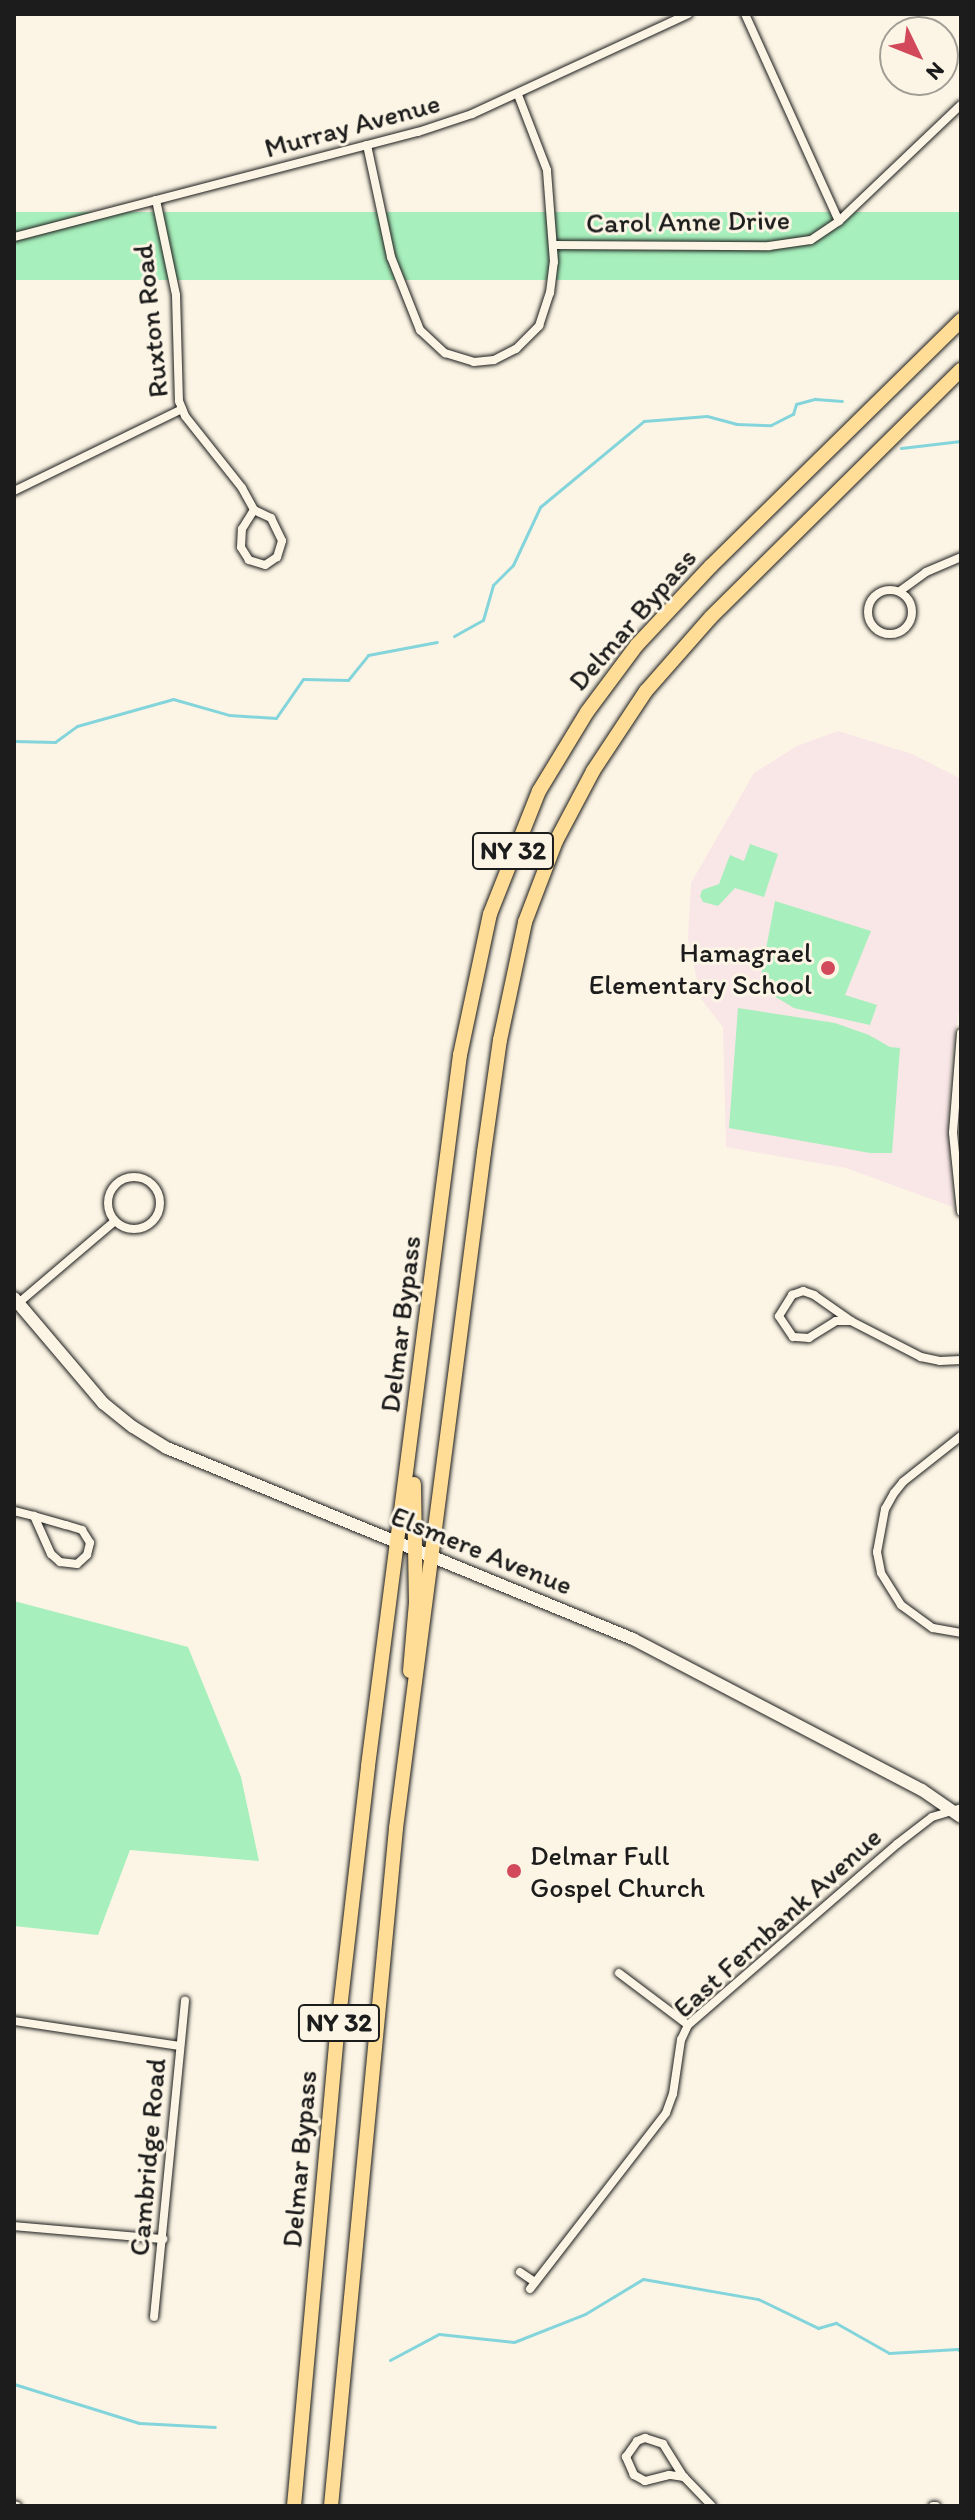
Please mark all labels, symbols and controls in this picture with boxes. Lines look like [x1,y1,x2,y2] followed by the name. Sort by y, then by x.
[879,16,959,96] north arrow
[921,57,950,86] text: N
[261,85,443,165] street label: Murray Avenue
[586,202,790,240] street label: Carol Anne Drive
[125,243,175,399] street label: Ruxton Road
[561,541,703,697] street label: Delmar Bypass
[471,829,555,873] road number: NY 32
[589,935,812,1001] place label: Hamagrael Elementary School
[819,959,837,977] marker: Hamagrael Elementary School
[372,1234,428,1414] street label: Delmar Bypass
[387,1499,577,1601] street label: Elsmere Avenue
[667,1821,887,2023] street label: East Fernbank Avenue
[530,1838,705,1904] place label: Delmar Full Gospel Church
[505,1862,523,1880] marker: Delmar Full Gospel Church
[297,2001,381,2045] road number: NY 32
[122,2057,172,2257] street label: Cambridge Road
[275,2069,323,2249] street label: Delmar Bypass

